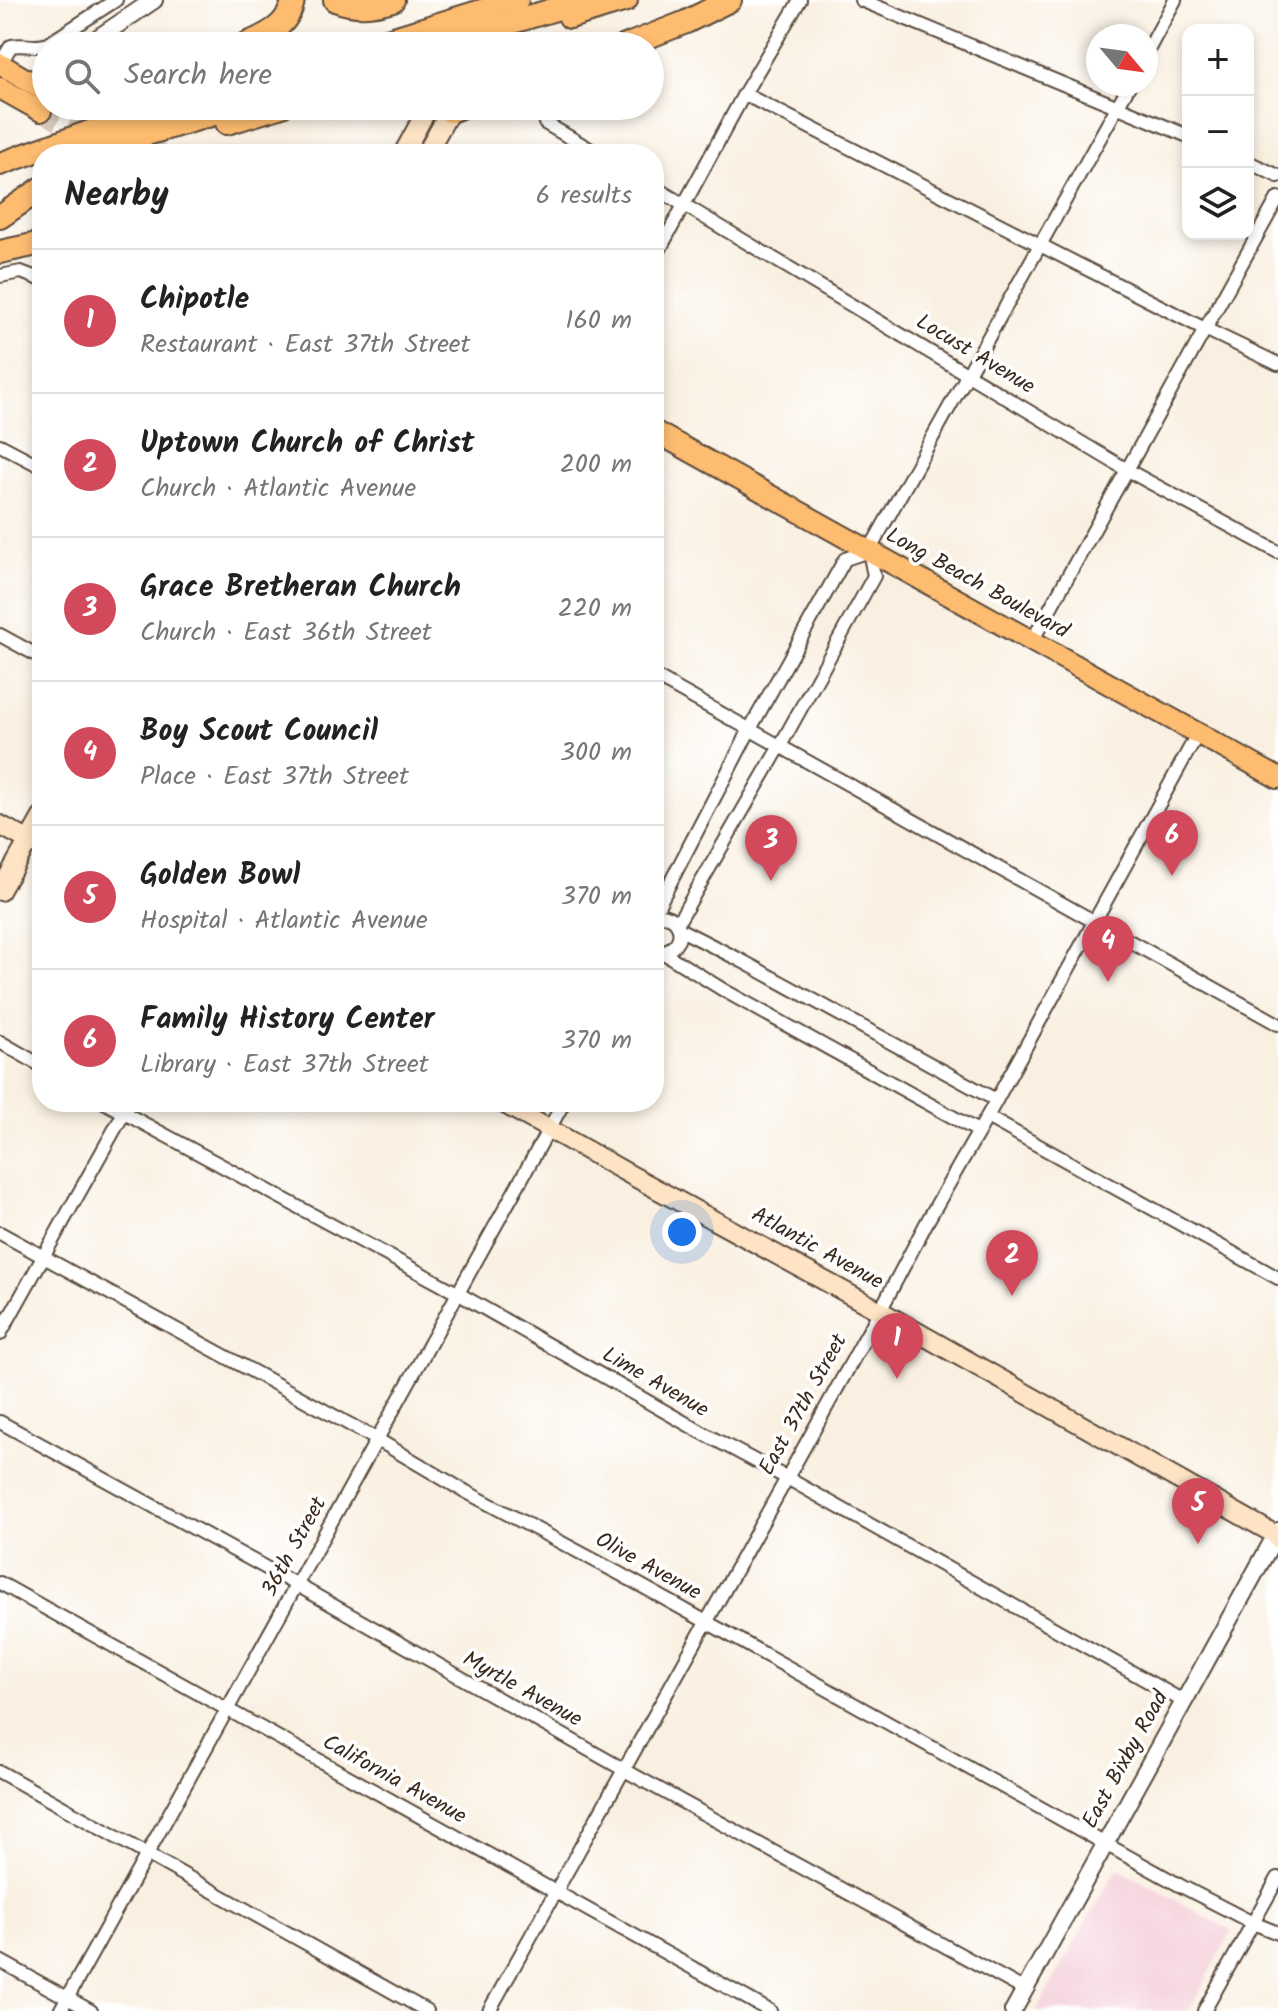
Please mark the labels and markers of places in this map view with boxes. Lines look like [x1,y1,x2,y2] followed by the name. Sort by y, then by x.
[1146,810,1198,876] pin: 6
[745,815,797,881] pin: 3
[1082,916,1134,982] pin: 4
[986,1230,1038,1296] pin: 2
[871,1313,923,1379] pin: 1
[1172,1478,1224,1544] pin: 5

